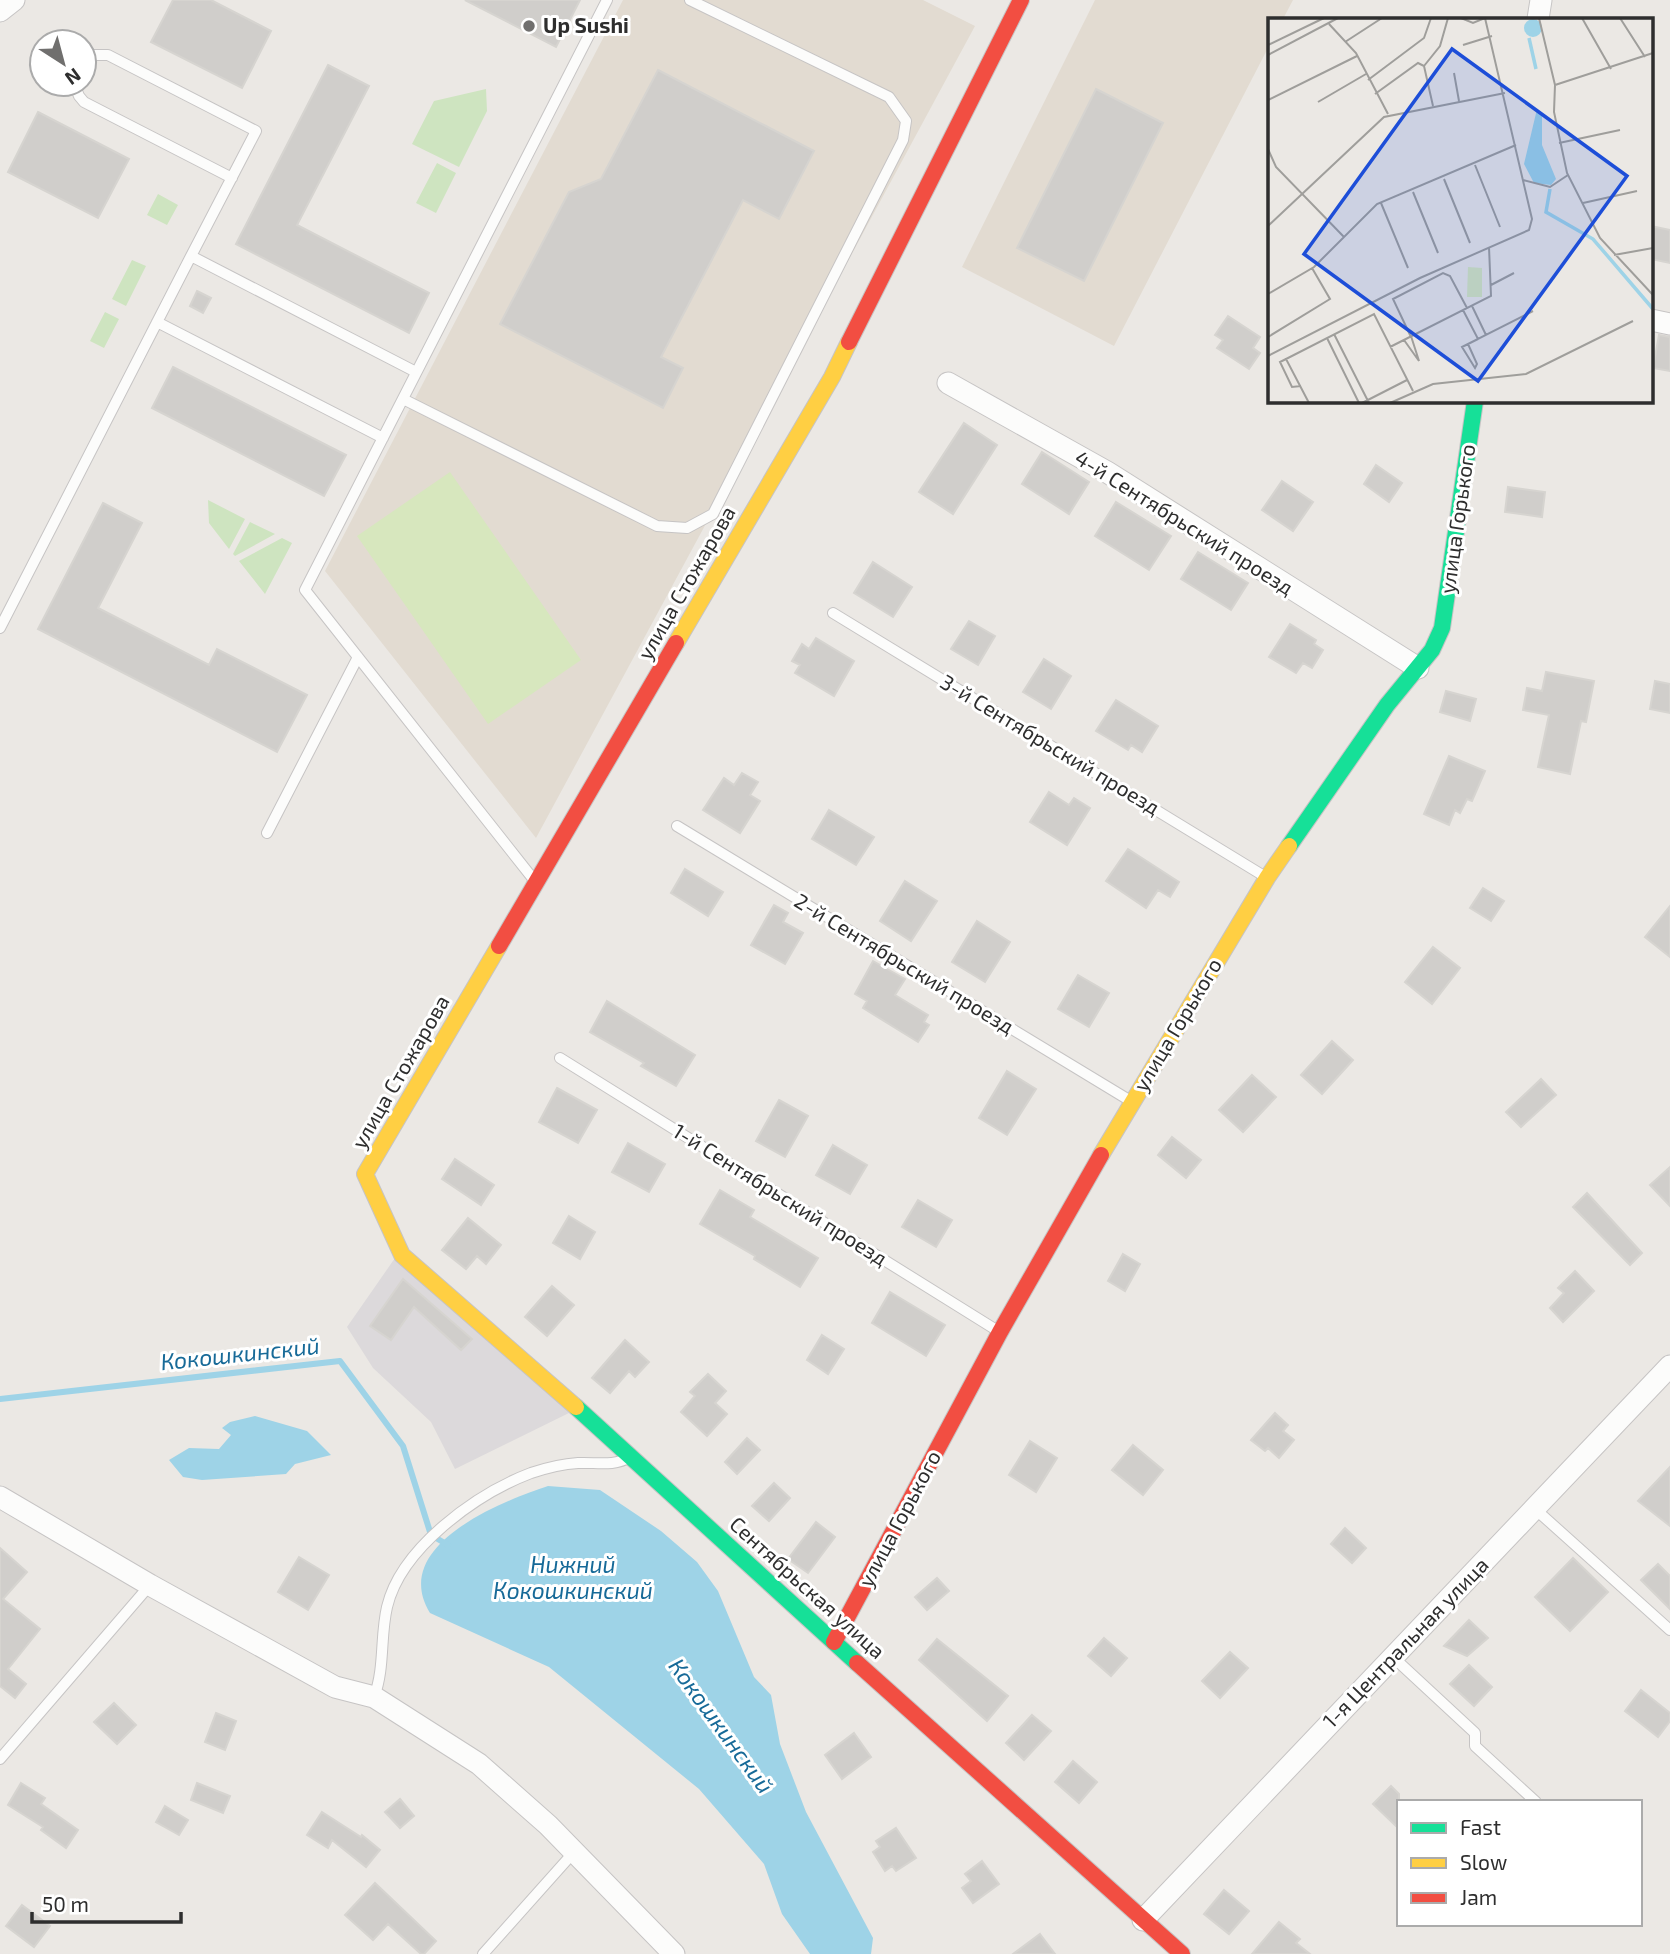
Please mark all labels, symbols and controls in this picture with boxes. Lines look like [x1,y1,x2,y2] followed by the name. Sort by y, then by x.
[543,12,629,37] place label: Up Sushi
[521,18,537,34] marker: Up Sushi
[1268,18,1652,402] inset map
[28,28,98,98] north arrow
[61,64,86,90] text: N
[1434,442,1480,595] street label: улица Горького
[1071,444,1299,599] street label: 4-й Сентябрьский проезд
[632,501,741,664] street label: улица Стожарова
[937,668,1165,819] street label: 3-й Сентябрьский проезд
[790,887,1019,1038] street label: 2-й Сентябрьский проезд
[1127,953,1227,1096] street label: улица Горького
[346,990,455,1153] street label: улица Стожарова
[669,1117,893,1270] street label: 1-й Сентябрьский проезд
[159,1331,321,1375] water label: Кокошкинский
[852,1446,946,1591] street label: улица Горького
[725,1511,891,1664] street label: Сентябрьская улица
[493,1550,653,1604] water label: Нижний Кокошкинский
[1317,1552,1494,1733] street label: 1-я Центральная улица
[664,1653,780,1798] water label: Кокошкинский
[1397,1800,1642,1926] legend
[1460,1814,1501,1839] text: Fast
[1460,1849,1507,1874] text: Slow
[32,1881,180,1925] scale bar
[1460,1884,1497,1909] text: Jam
[42,1891,89,1916] text: 50 m

